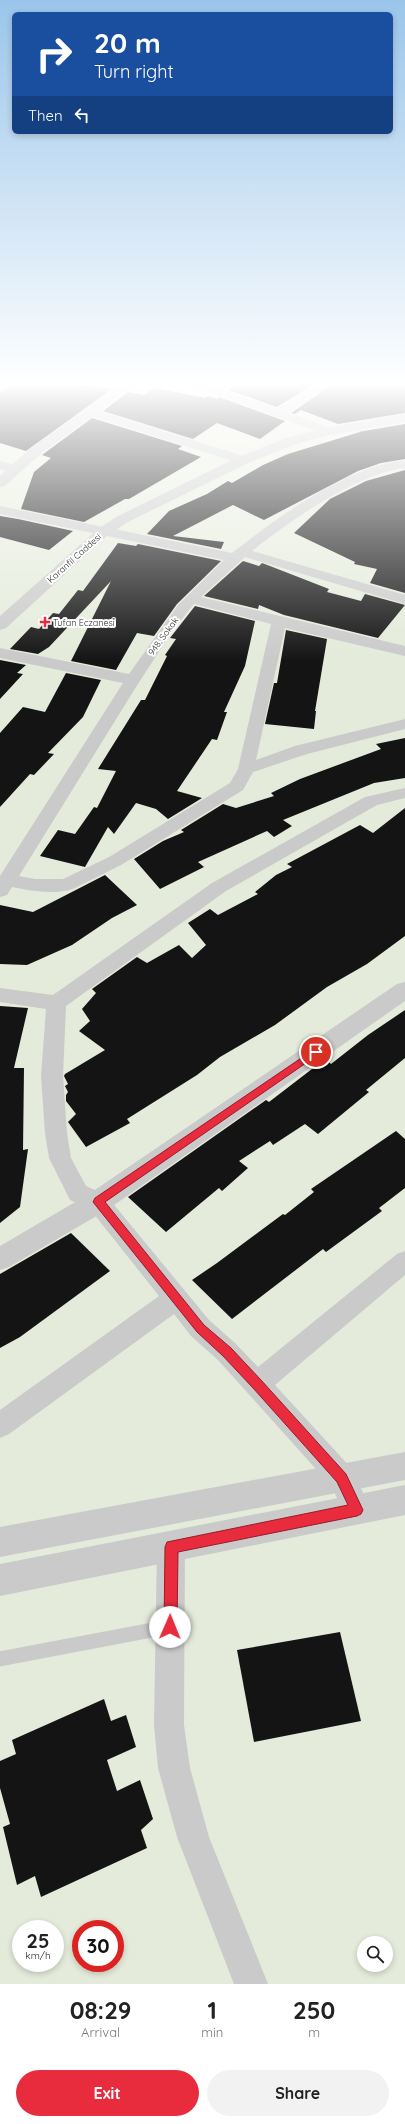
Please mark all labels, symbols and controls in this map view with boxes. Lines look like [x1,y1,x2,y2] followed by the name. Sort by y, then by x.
[94,25,161,60] text: 20 m
[28,28,80,80] icon: right
[94,60,174,83] text: Turn right
[71,104,93,126] icon: left
[28,106,63,125] text: Then
[45,531,103,585] street label: Karanfil Caddesi
[146,615,181,657] street label: 948. Sokak
[40,617,50,627] marker: Tufan Eczanesi
[53,617,115,628] place label: Tufan Eczanesi
[299,1035,333,1069] pin
[305,1041,327,1063] icon: arrive
[149,1606,191,1648] position arrow
[72,1920,124,1972] speed limit sign: 30
[27,1928,49,1953] text: 25
[357,1936,393,1972] map controls
[357,1936,393,1972] button: search
[25,1949,51,1962] text: km/h
[70,1995,131,2025] text: 08:29
[208,1995,217,2025] text: 1
[293,1995,335,2025] text: 250
[81,2024,120,2040] text: Arrival
[201,2024,223,2040] text: min
[308,2024,320,2040] text: m
[16,2070,199,2116] button: Exit
[207,2070,389,2116] button: Share

